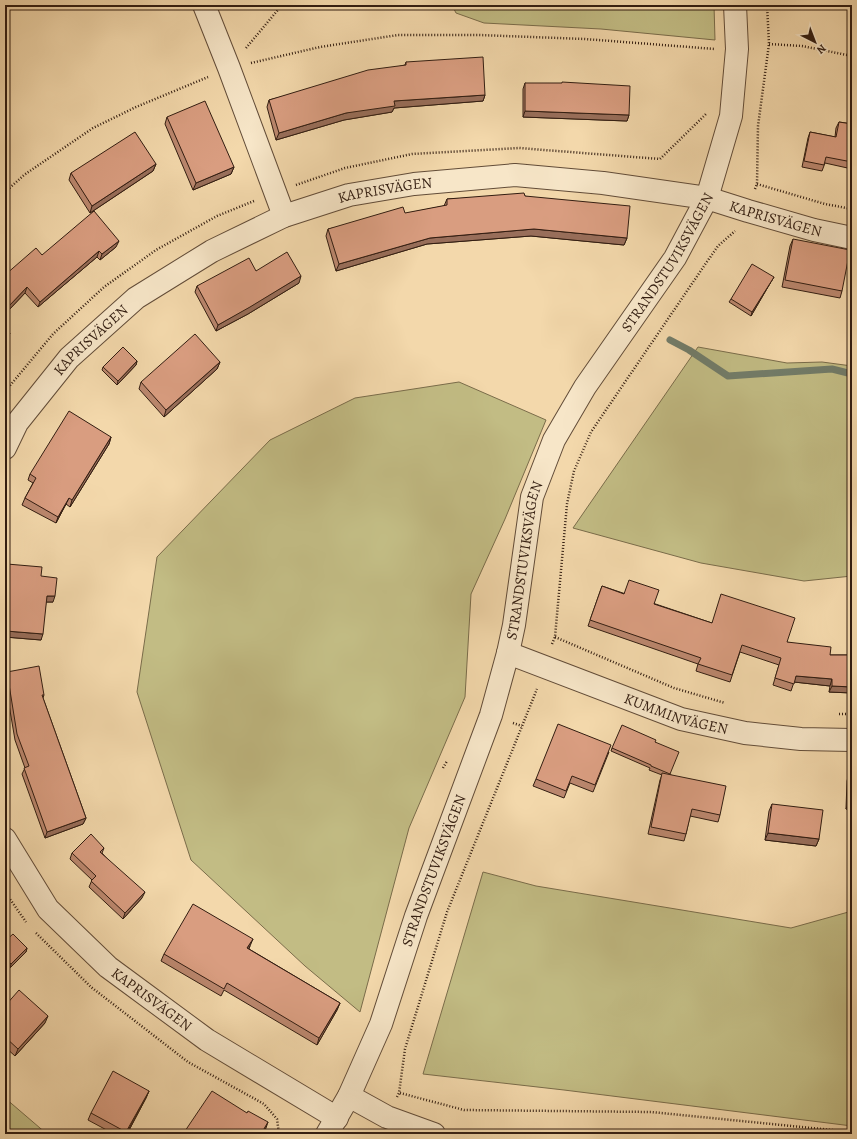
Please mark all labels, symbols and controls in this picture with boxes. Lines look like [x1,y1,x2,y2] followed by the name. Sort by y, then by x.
[795,22,835,62] north arrow
[813,41,829,57] text: N
[335,172,433,208] street label: KAPRISVÄGEN
[616,189,718,336] street label: STRANDSTUVIKSVÄGEN
[727,196,824,241] street label: KAPRISVÄGEN
[49,300,132,380] street label: KAPRISVÄGEN
[501,478,547,642] street label: STRANDSTUVIKSVÄGEN
[621,688,730,739] street label: KUMMINVÄGEN
[397,791,471,949] street label: STRANDSTUVIKSVÄGEN
[107,963,196,1036] street label: KAPRISVÄGEN

